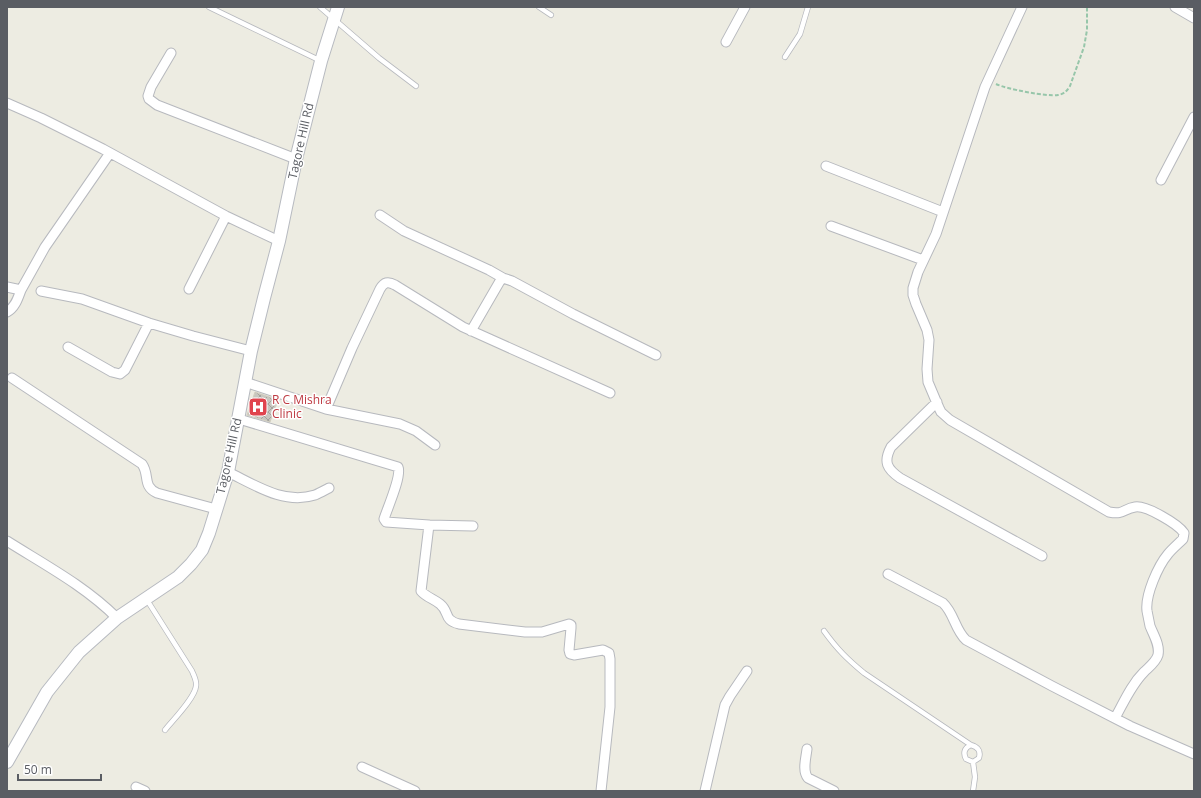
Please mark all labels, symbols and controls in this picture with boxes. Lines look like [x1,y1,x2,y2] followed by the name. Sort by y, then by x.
[284,101,318,181] street label: Tagore Hill Rd
[272,391,332,422] place label: R C Mishra Clinic
[247,396,269,418] hospital icon: R C Mishra Clinic
[212,416,246,496] street label: Tagore Hill Rd
[18,756,101,782] scale bar
[24,761,52,778] text: 50 m

